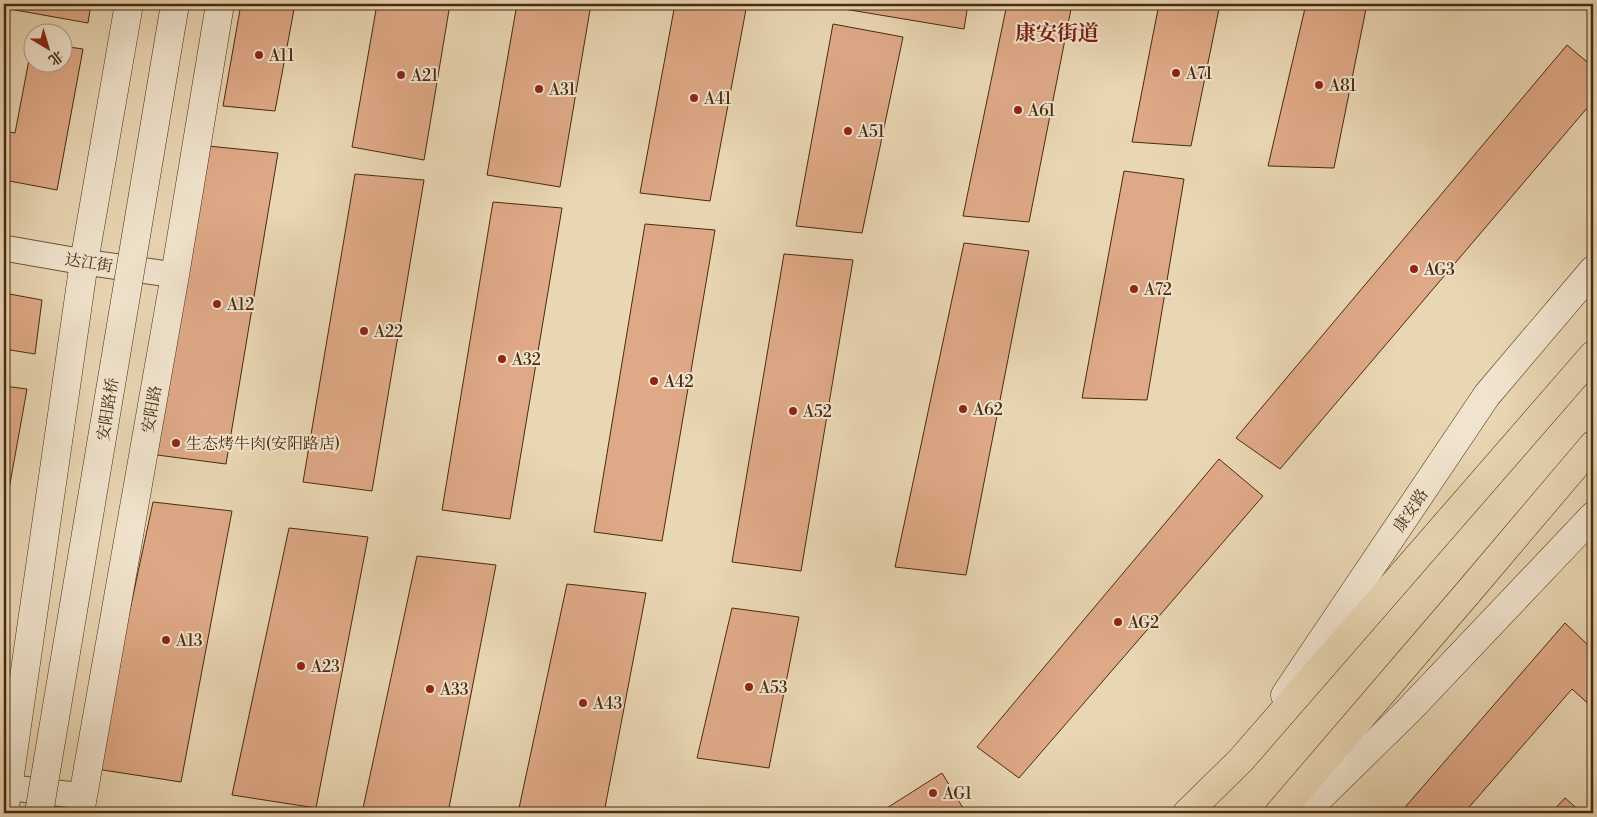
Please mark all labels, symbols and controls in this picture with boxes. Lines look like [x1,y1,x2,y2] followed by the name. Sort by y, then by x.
[1015,21,1099,47] district label: 康安街道
[22,22,72,72] north arrow
[44,46,66,69] text: 北
[268,46,294,66] place label: A11
[253,49,265,61] marker: A11
[1185,64,1213,84] place label: A71
[410,66,438,86] place label: A21
[1170,67,1182,79] marker: A71
[395,69,407,81] marker: A21
[1328,76,1356,96] place label: A81
[1313,79,1325,91] marker: A81
[548,80,575,100] place label: A31
[533,83,545,95] marker: A31
[703,89,731,109] place label: A41
[688,92,700,104] marker: A41
[1027,101,1055,121] place label: A61
[1012,104,1024,116] marker: A61
[857,122,885,142] place label: A51
[842,125,854,137] marker: A51
[64,249,114,277] street label: 达江街
[1423,260,1455,280] place label: AG3
[1408,263,1420,275] marker: AG3
[1143,280,1172,300] place label: A72
[1128,283,1140,295] marker: A72
[226,295,254,315] place label: A12
[211,298,223,310] marker: A12
[373,322,403,342] place label: A22
[358,325,370,337] marker: A22
[511,350,541,370] place label: A32
[496,353,508,365] marker: A32
[663,372,694,392] place label: A42
[648,375,660,387] marker: A42
[93,376,123,442] street label: 安阳路桥
[138,384,166,435] street label: 安阳路
[972,400,1003,420] place label: A62
[802,402,832,422] place label: A52
[957,403,969,415] marker: A62
[787,405,799,417] marker: A52
[186,434,340,454] place label: 生态烤牛肉(安阳路店)
[170,437,182,449] marker: 生态烤牛肉(安阳路店)
[1389,485,1433,536] street label: 康安路
[1127,613,1159,633] place label: AG2
[1112,616,1124,628] marker: AG2
[175,631,203,651] place label: A13
[160,634,172,646] marker: A13
[310,657,340,677] place label: A23
[295,660,307,672] marker: A23
[758,678,788,698] place label: A53
[439,680,469,700] place label: A33
[743,681,755,693] marker: A53
[424,683,436,695] marker: A33
[592,694,622,714] place label: A43
[577,697,589,709] marker: A43
[942,784,972,804] place label: AG1
[927,787,939,799] marker: AG1

